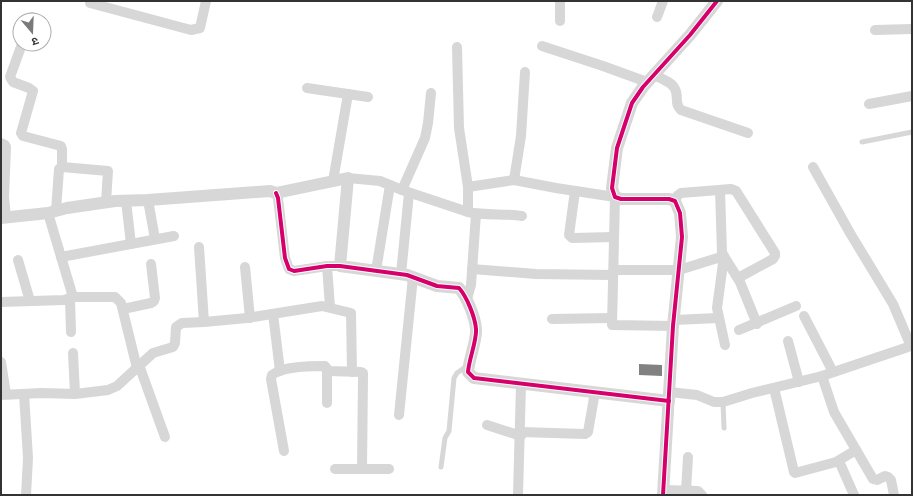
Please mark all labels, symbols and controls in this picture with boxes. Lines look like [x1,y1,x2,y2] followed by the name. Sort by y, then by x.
[12,12,52,52] north arrow
[30,35,41,49] text: उ

